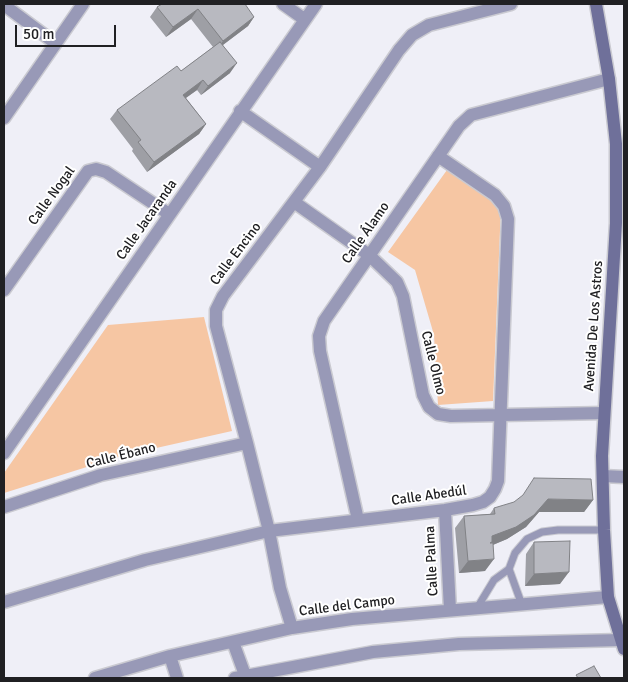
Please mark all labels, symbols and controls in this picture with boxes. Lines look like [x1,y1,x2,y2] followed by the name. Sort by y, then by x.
[18,15,119,47] scale bar
[23,25,54,43] text: 50 m
[25,163,79,229] street label: Calle Nogal
[113,177,181,263] street label: Calle Jacaranda
[339,199,393,267] street label: Calle Álamo
[207,219,265,289] street label: Calle Encino
[581,260,607,392] street label: Avenida De Los Astros
[417,329,449,397] street label: Calle Olmo
[85,439,157,473] street label: Calle Ébano
[390,482,468,510] street label: Calle Abedúl
[422,525,442,597] street label: Calle Palma
[298,592,396,620] street label: Calle del Campo

